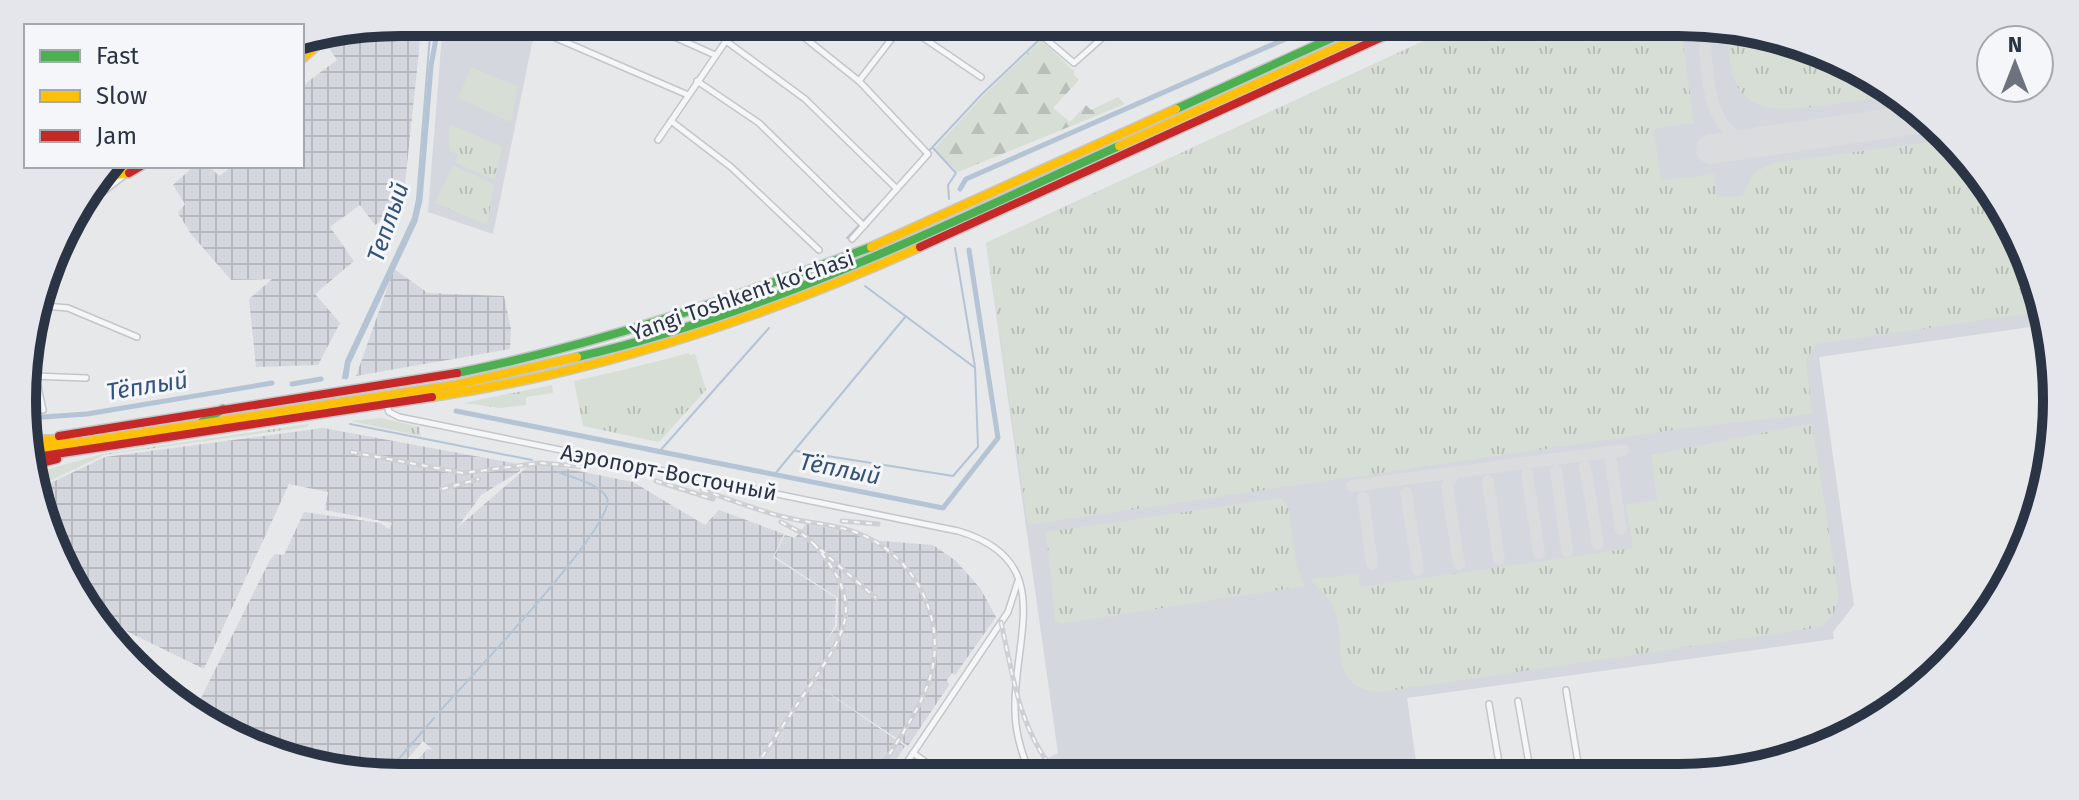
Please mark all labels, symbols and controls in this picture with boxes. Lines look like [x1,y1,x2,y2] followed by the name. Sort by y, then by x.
[24,24,304,168] legend
[1975,24,2055,104] north arrow
[2008,31,2022,58] text: N
[96,42,139,70] text: Fast
[96,82,147,110] text: Slow
[96,122,137,150] text: Jam
[361,179,415,265] water label: Теплый
[627,244,858,346] street label: Yangi Toshkent ko‘chasi
[104,366,190,406] water label: Тёплый
[559,438,779,507] street label: Аэропорт-Восточный
[797,447,883,491] water label: Тёплый

